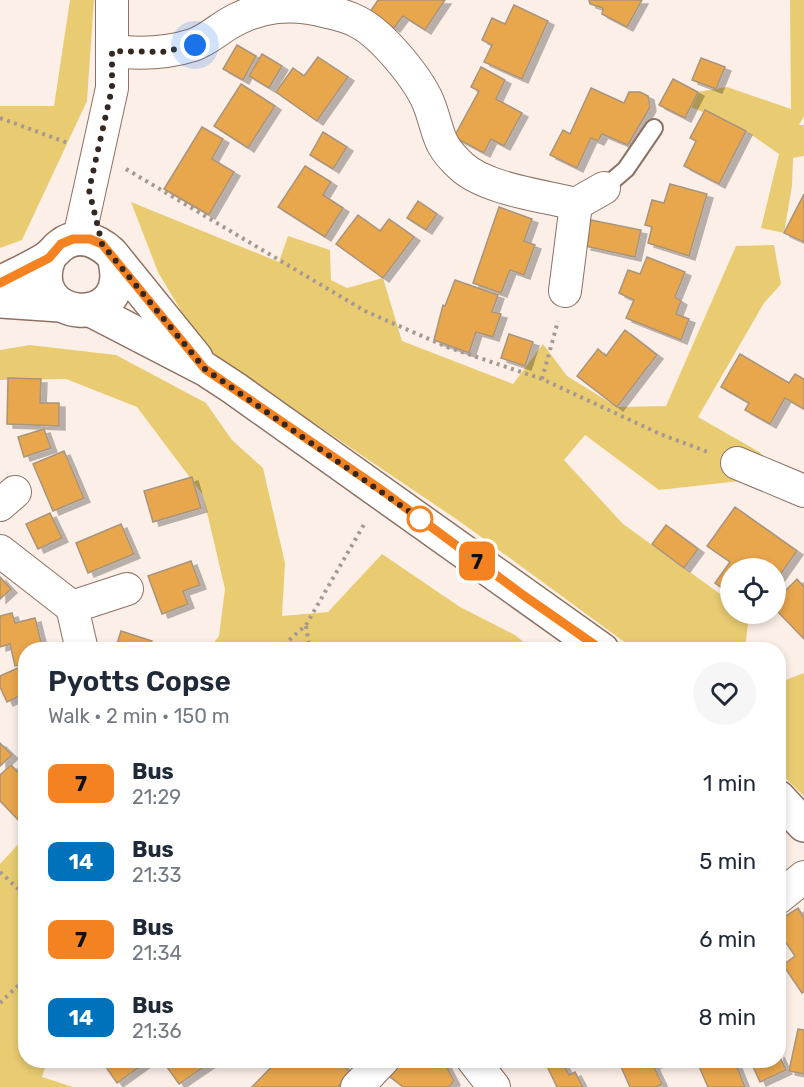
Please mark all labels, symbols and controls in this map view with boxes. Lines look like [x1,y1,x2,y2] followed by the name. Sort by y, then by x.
[180,30,210,60] your location
[407,506,433,532] unlabelled marker
[458,542,496,580] line badge: 7
[471,549,483,574] text: 7
[720,558,786,624] map controls
[720,558,786,624] button: locate
[693,662,756,725] button: heart
[48,665,231,698] text: Pyotts Copse
[48,704,230,728] text: Walk · 2 min · 150 m
[132,758,174,785] text: Bus
[703,770,756,797] text: 1 min
[75,771,87,796] text: 7
[132,785,181,809] text: 21:29
[132,836,174,863] text: Bus
[699,848,756,875] text: 5 min
[69,849,93,874] text: 14
[132,863,181,887] text: 21:33
[132,914,174,941] text: Bus
[699,926,756,953] text: 6 min
[75,927,87,952] text: 7
[132,941,182,965] text: 21:34
[132,992,174,1019] text: Bus
[698,1004,756,1031] text: 8 min
[69,1005,93,1030] text: 14
[132,1019,182,1043] text: 21:36

